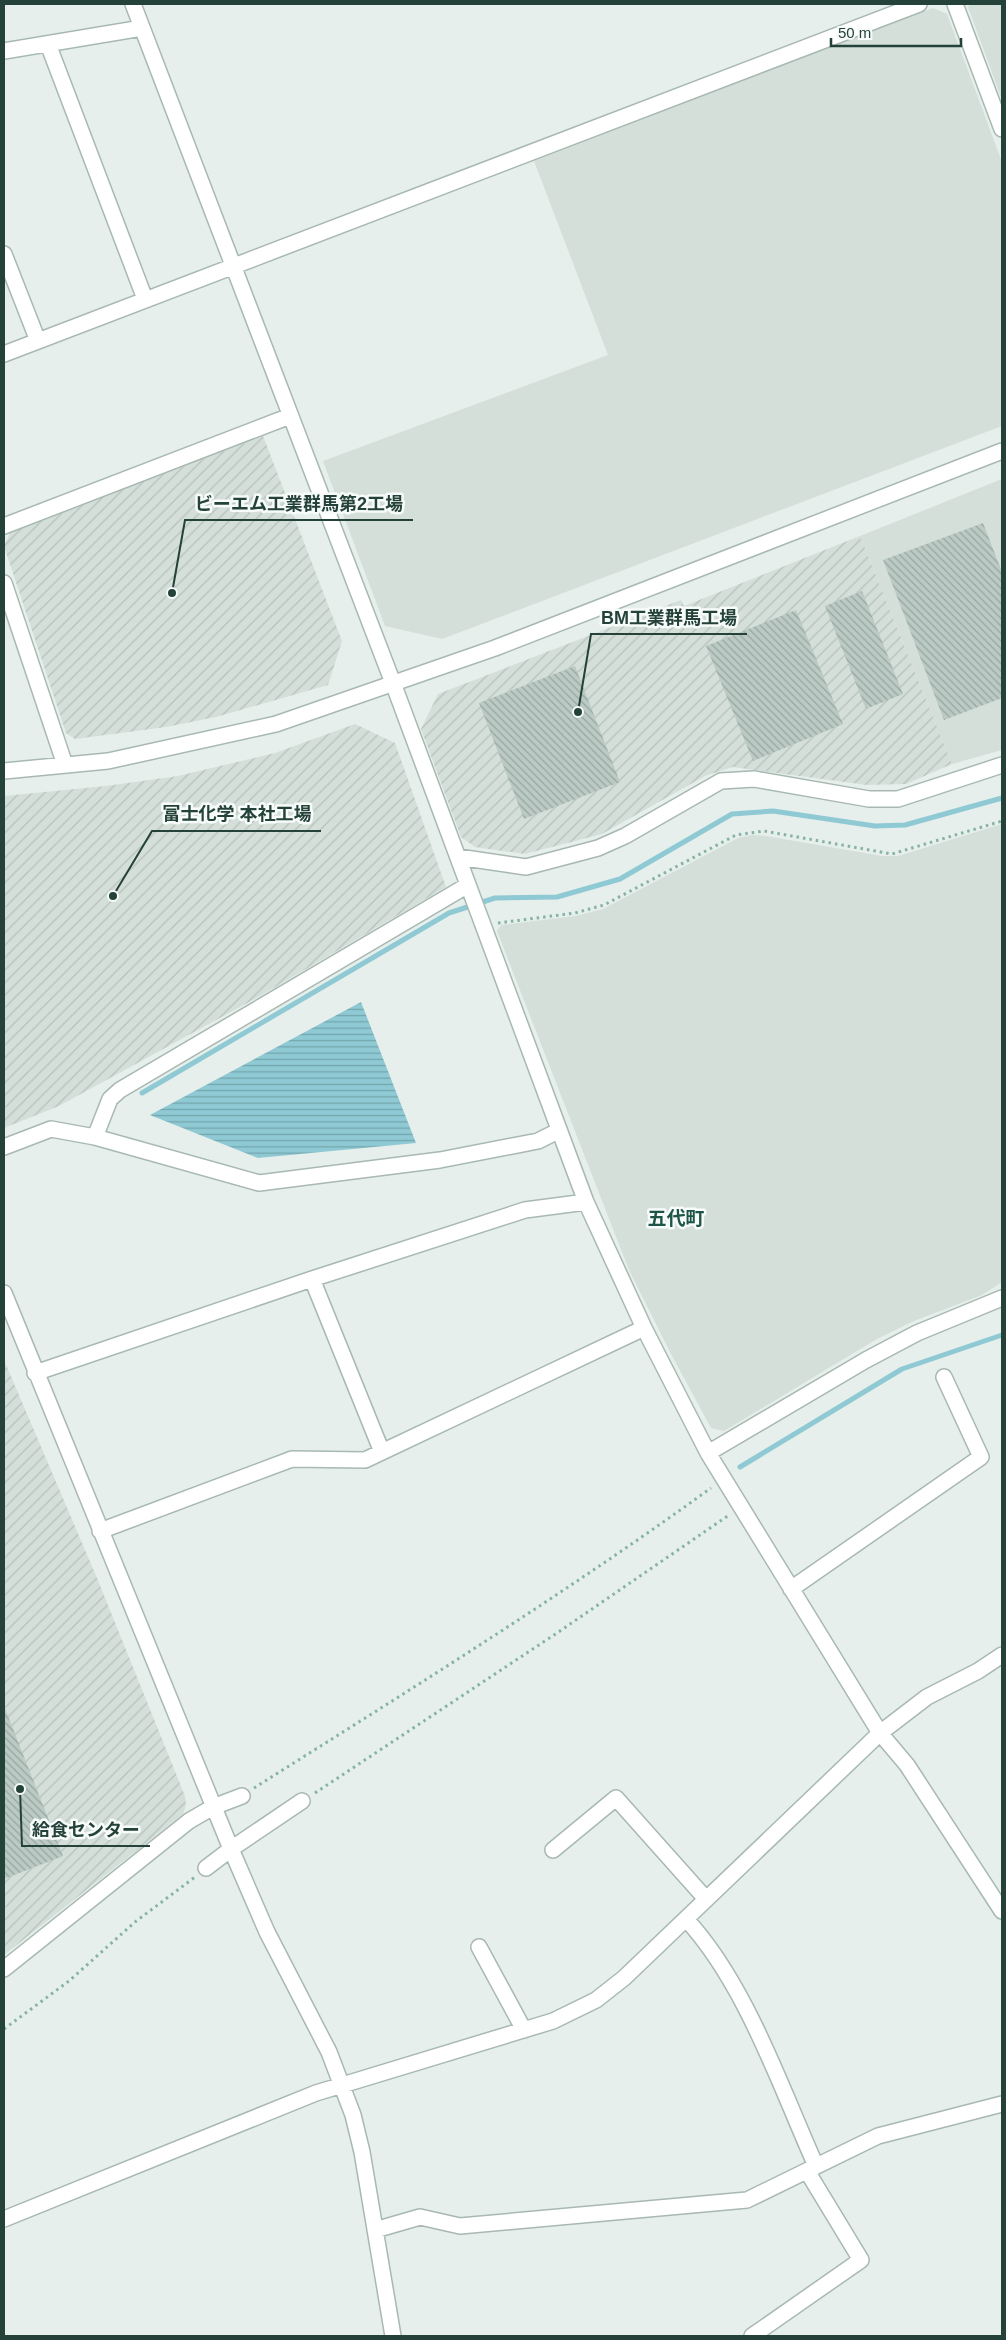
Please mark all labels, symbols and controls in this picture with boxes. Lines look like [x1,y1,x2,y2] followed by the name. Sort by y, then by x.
[831,15,961,47] scale bar
[838,24,871,41] text: 50 m
[185,487,413,520] callout: ビーエム工業群馬第2工場
[195,494,403,514] text: ビーエム工業群馬第2工場
[591,601,747,634] callout: BM工業群馬工場
[601,608,737,628] text: BM工業群馬工場
[152,798,321,831] callout: 富士化学 本社工場
[162,804,312,824] text: 富士化学 本社工場
[647,1208,705,1229] district label: 五代町
[22,1813,150,1846] callout: 給食センター
[32,1820,140,1840] text: 給食センター

